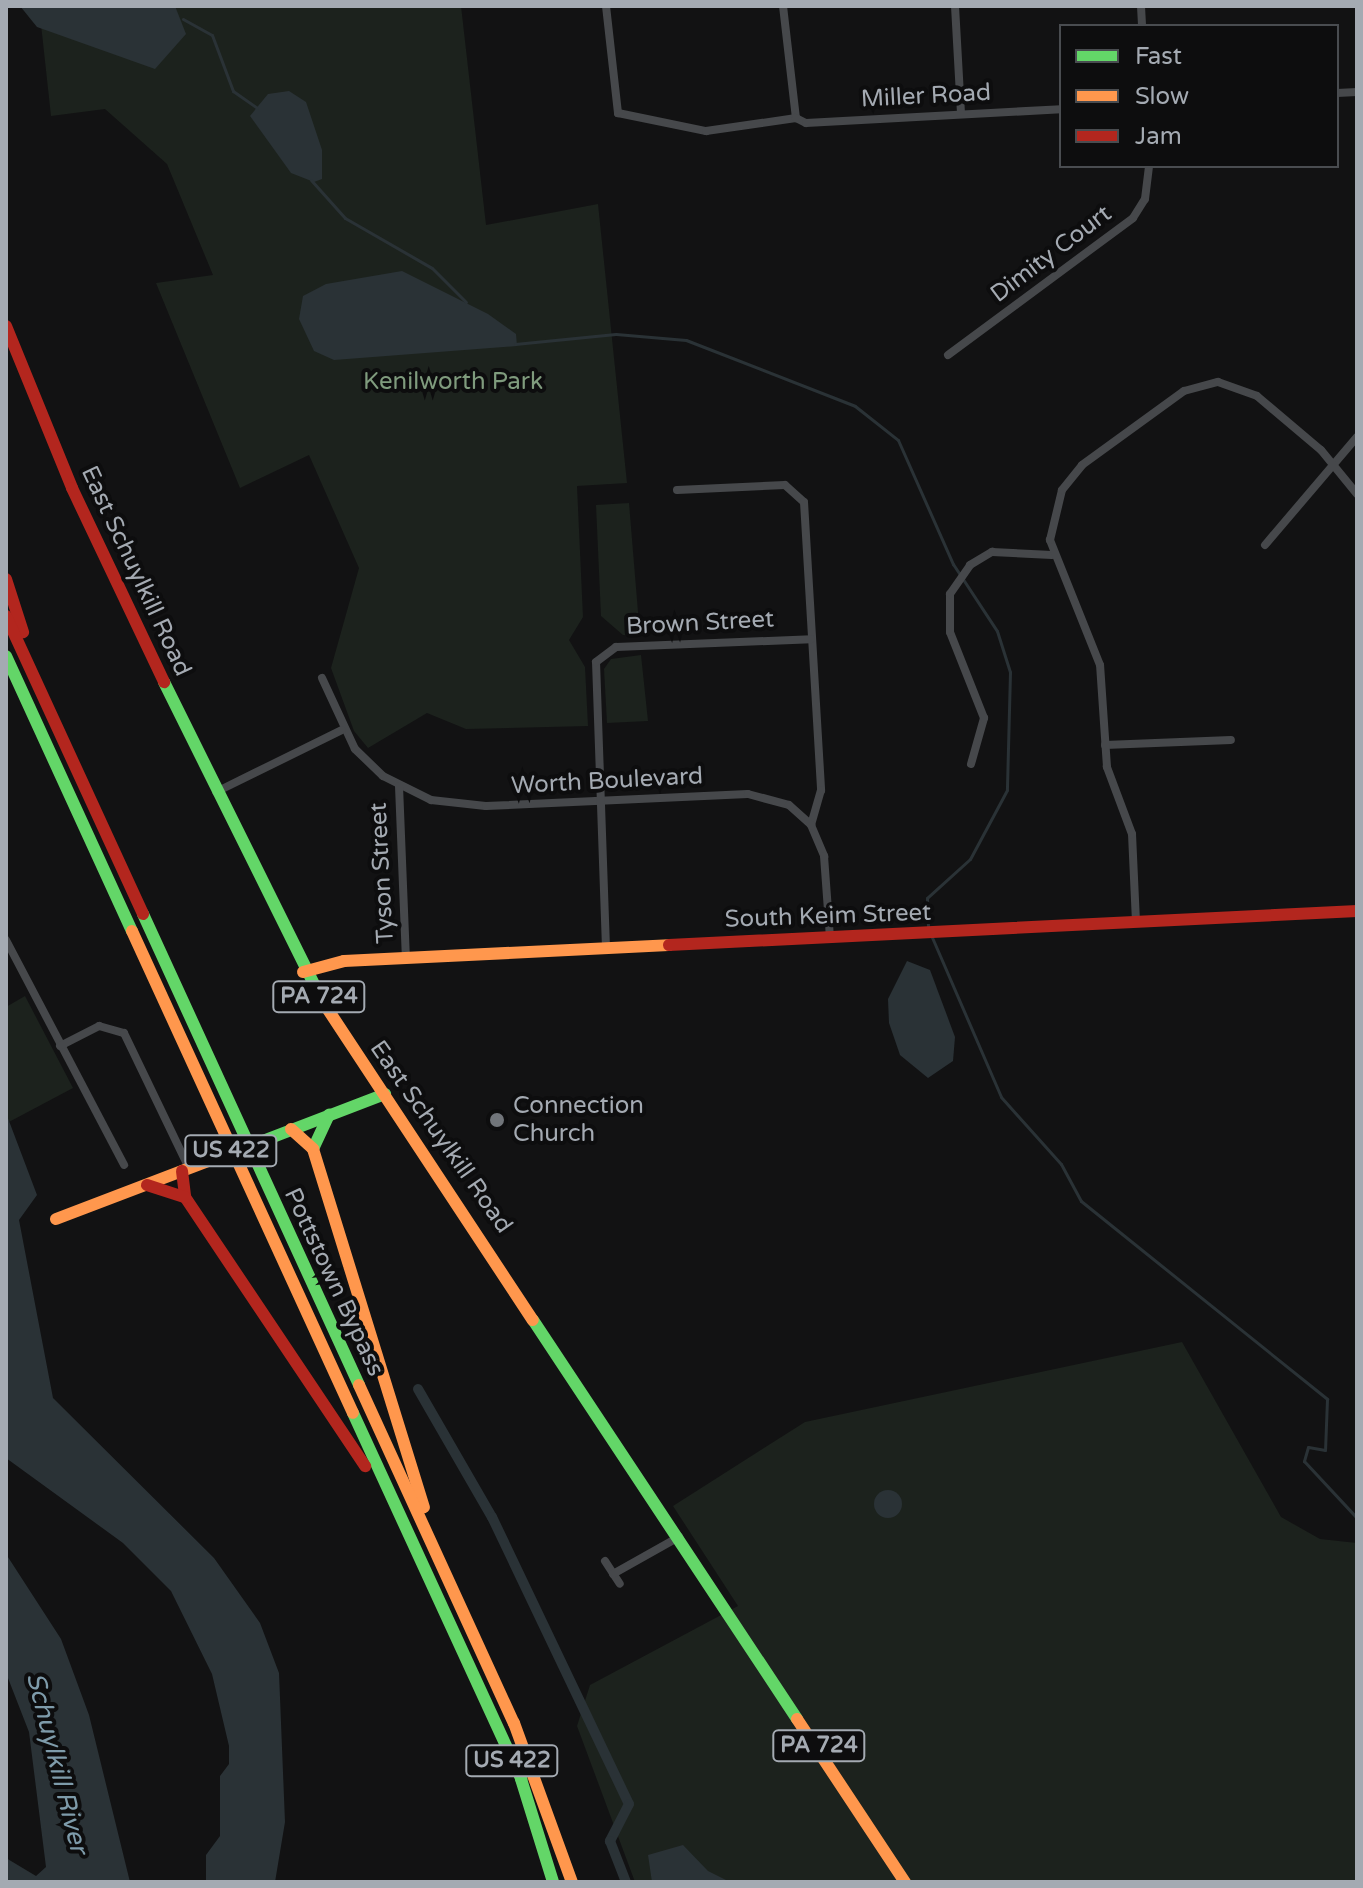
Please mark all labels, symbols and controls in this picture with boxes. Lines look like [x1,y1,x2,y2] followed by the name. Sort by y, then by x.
[1059,24,1339,168] legend
[1135,42,1182,71] text: Fast
[860,78,992,114] street label: Miller Road
[1135,82,1189,111] text: Slow
[1135,122,1182,151] text: Jam
[985,199,1117,309] street label: Dimity Court
[363,368,543,396] park label: Kenilworth Park
[75,461,197,681] street label: East Schuylkill Road
[625,605,775,641] street label: Brown Street
[510,762,704,800] street label: Worth Boulevard
[364,802,400,944] street label: Tyson Street
[724,898,932,934] street label: South Keim Street
[271,979,367,1015] road number: PA 724
[364,1035,518,1239] street label: East Schuylkill Road
[513,1092,644,1148] place label: Connection Church
[488,1111,506,1129] marker: Connection Church
[183,1133,279,1169] road number: US 422
[278,1183,390,1381] street label: Pottstown Bypass
[19,1669,95,1857] water label: Schuylkill River
[771,1728,867,1764] road number: PA 724
[464,1743,560,1779] road number: US 422

